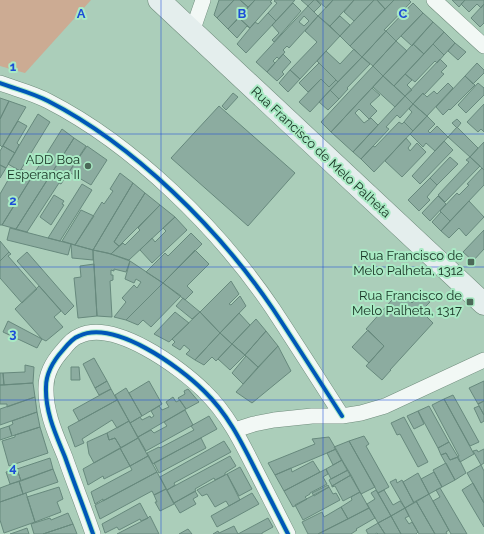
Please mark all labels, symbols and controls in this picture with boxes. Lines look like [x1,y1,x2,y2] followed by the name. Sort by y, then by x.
[77,6,86,21] text: A
[238,6,247,21] text: B
[399,6,408,21] text: C
[10,59,17,74] text: 1
[248,83,394,221] street label: Rua Francisco de Melo Palheta
[7,152,80,182] place label: ADD Boa Esperança II
[83,161,93,171] marker: ADD Boa Esperança II
[9,193,17,208] text: 2
[353,248,463,278] place label: Rua Francisco de Melo Palheta, 1312
[466,257,476,267] marker: Rua Francisco de Melo Palheta, 1312
[352,288,462,318] place label: Rua Francisco de Melo Palheta, 1317
[465,297,475,307] marker: Rua Francisco de Melo Palheta, 1317
[9,326,17,341] text: 3
[9,460,17,475] text: 4

